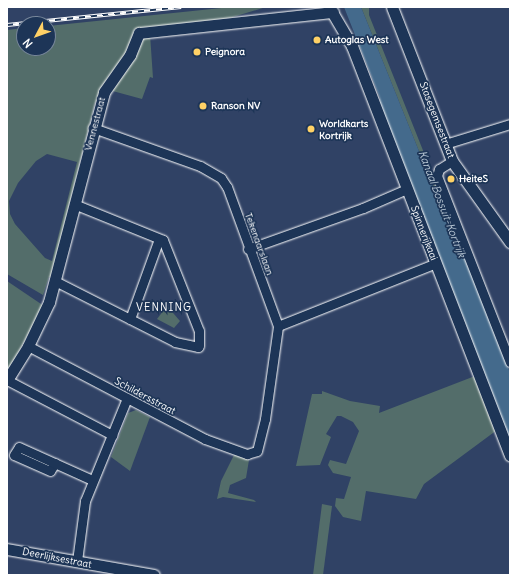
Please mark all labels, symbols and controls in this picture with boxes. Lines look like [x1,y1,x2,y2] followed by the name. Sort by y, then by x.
[16,16,56,56] north arrow
[325,34,389,46] place label: Autoglas West
[312,35,322,45] marker: Autoglas West
[20,36,35,51] text: N
[205,46,245,58] place label: Peignora
[192,47,202,57] marker: Peignora
[417,80,457,160] street label: Stasegemsestraat
[82,96,108,152] street label: Vennestraat
[211,100,260,112] place label: Ranson NV
[198,101,208,111] marker: Ranson NV
[319,117,368,140] place label: Worldkarts Kortrijk
[306,124,316,134] marker: Worldkarts Kortrijk
[415,149,469,259] water label: Kanaal Bossuit-Kortrijk
[459,173,488,185] place label: HeiteS
[446,174,456,184] marker: HeiteS
[408,204,440,262] street label: Spinnerijkaai
[242,211,276,277] street label: Tekenaarslaan
[136,300,192,314] district label: VENNING
[112,375,178,417] street label: Schildersstraat
[21,545,93,571] street label: Deerlijksestraat

